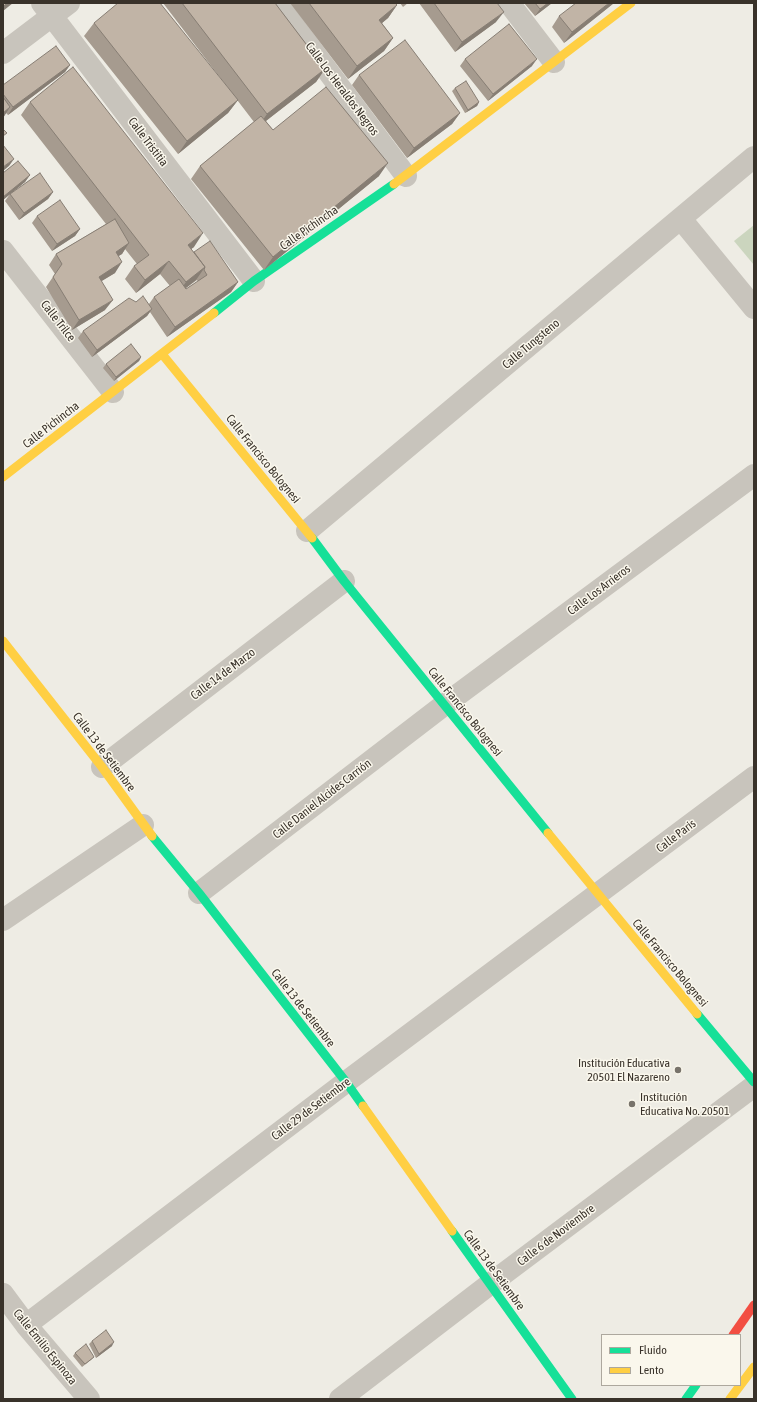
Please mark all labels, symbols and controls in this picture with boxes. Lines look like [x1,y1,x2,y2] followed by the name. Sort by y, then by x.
[302,39,382,139] street label: Calle Los Heraldos Negros
[125,115,171,169] street label: Calle Tristitia
[277,203,341,253] street label: Calle Pichincha
[38,298,78,344] street label: Calle Trilce
[499,316,563,372] street label: Calle Tungsteno
[20,399,82,451] street label: Calle Pichincha
[223,412,303,506] street label: Calle Francisco Bolognesi
[565,562,633,618] street label: Calle Los Arrieros
[188,645,258,703] street label: Calle 14 de Marzo
[425,665,505,759] street label: Calle Francisco Bolognesi
[70,710,138,794] street label: Calle 13 de Setiembre
[270,756,374,842] street label: Calle Daniel Alcides Carrión
[653,816,699,856] street label: Calle Paris
[629,916,711,1010] street label: Calle Francisco Bolognesi
[268,966,338,1050] street label: Calle 13 de Setiembre
[578,1056,670,1084] place label: Institución Educativa 20501 El Nazareno
[673,1065,683,1075] marker: Institución Educativa 20501 El Nazareno
[269,1075,353,1143] street label: Calle 29 de Setiembre
[640,1090,730,1118] place label: Institución Educativa No. 20501
[627,1099,637,1109] marker: Institución Educativa No. 20501
[514,1201,598,1269] street label: Calle 6 de Noviembre
[460,1227,528,1313] street label: Calle 13 de Setiembre
[10,1306,80,1388] street label: Calle Emilio Espinoza
[601,1334,741,1386] legend
[639,1343,667,1357] text: Fluido
[639,1363,664,1377] text: Lento

